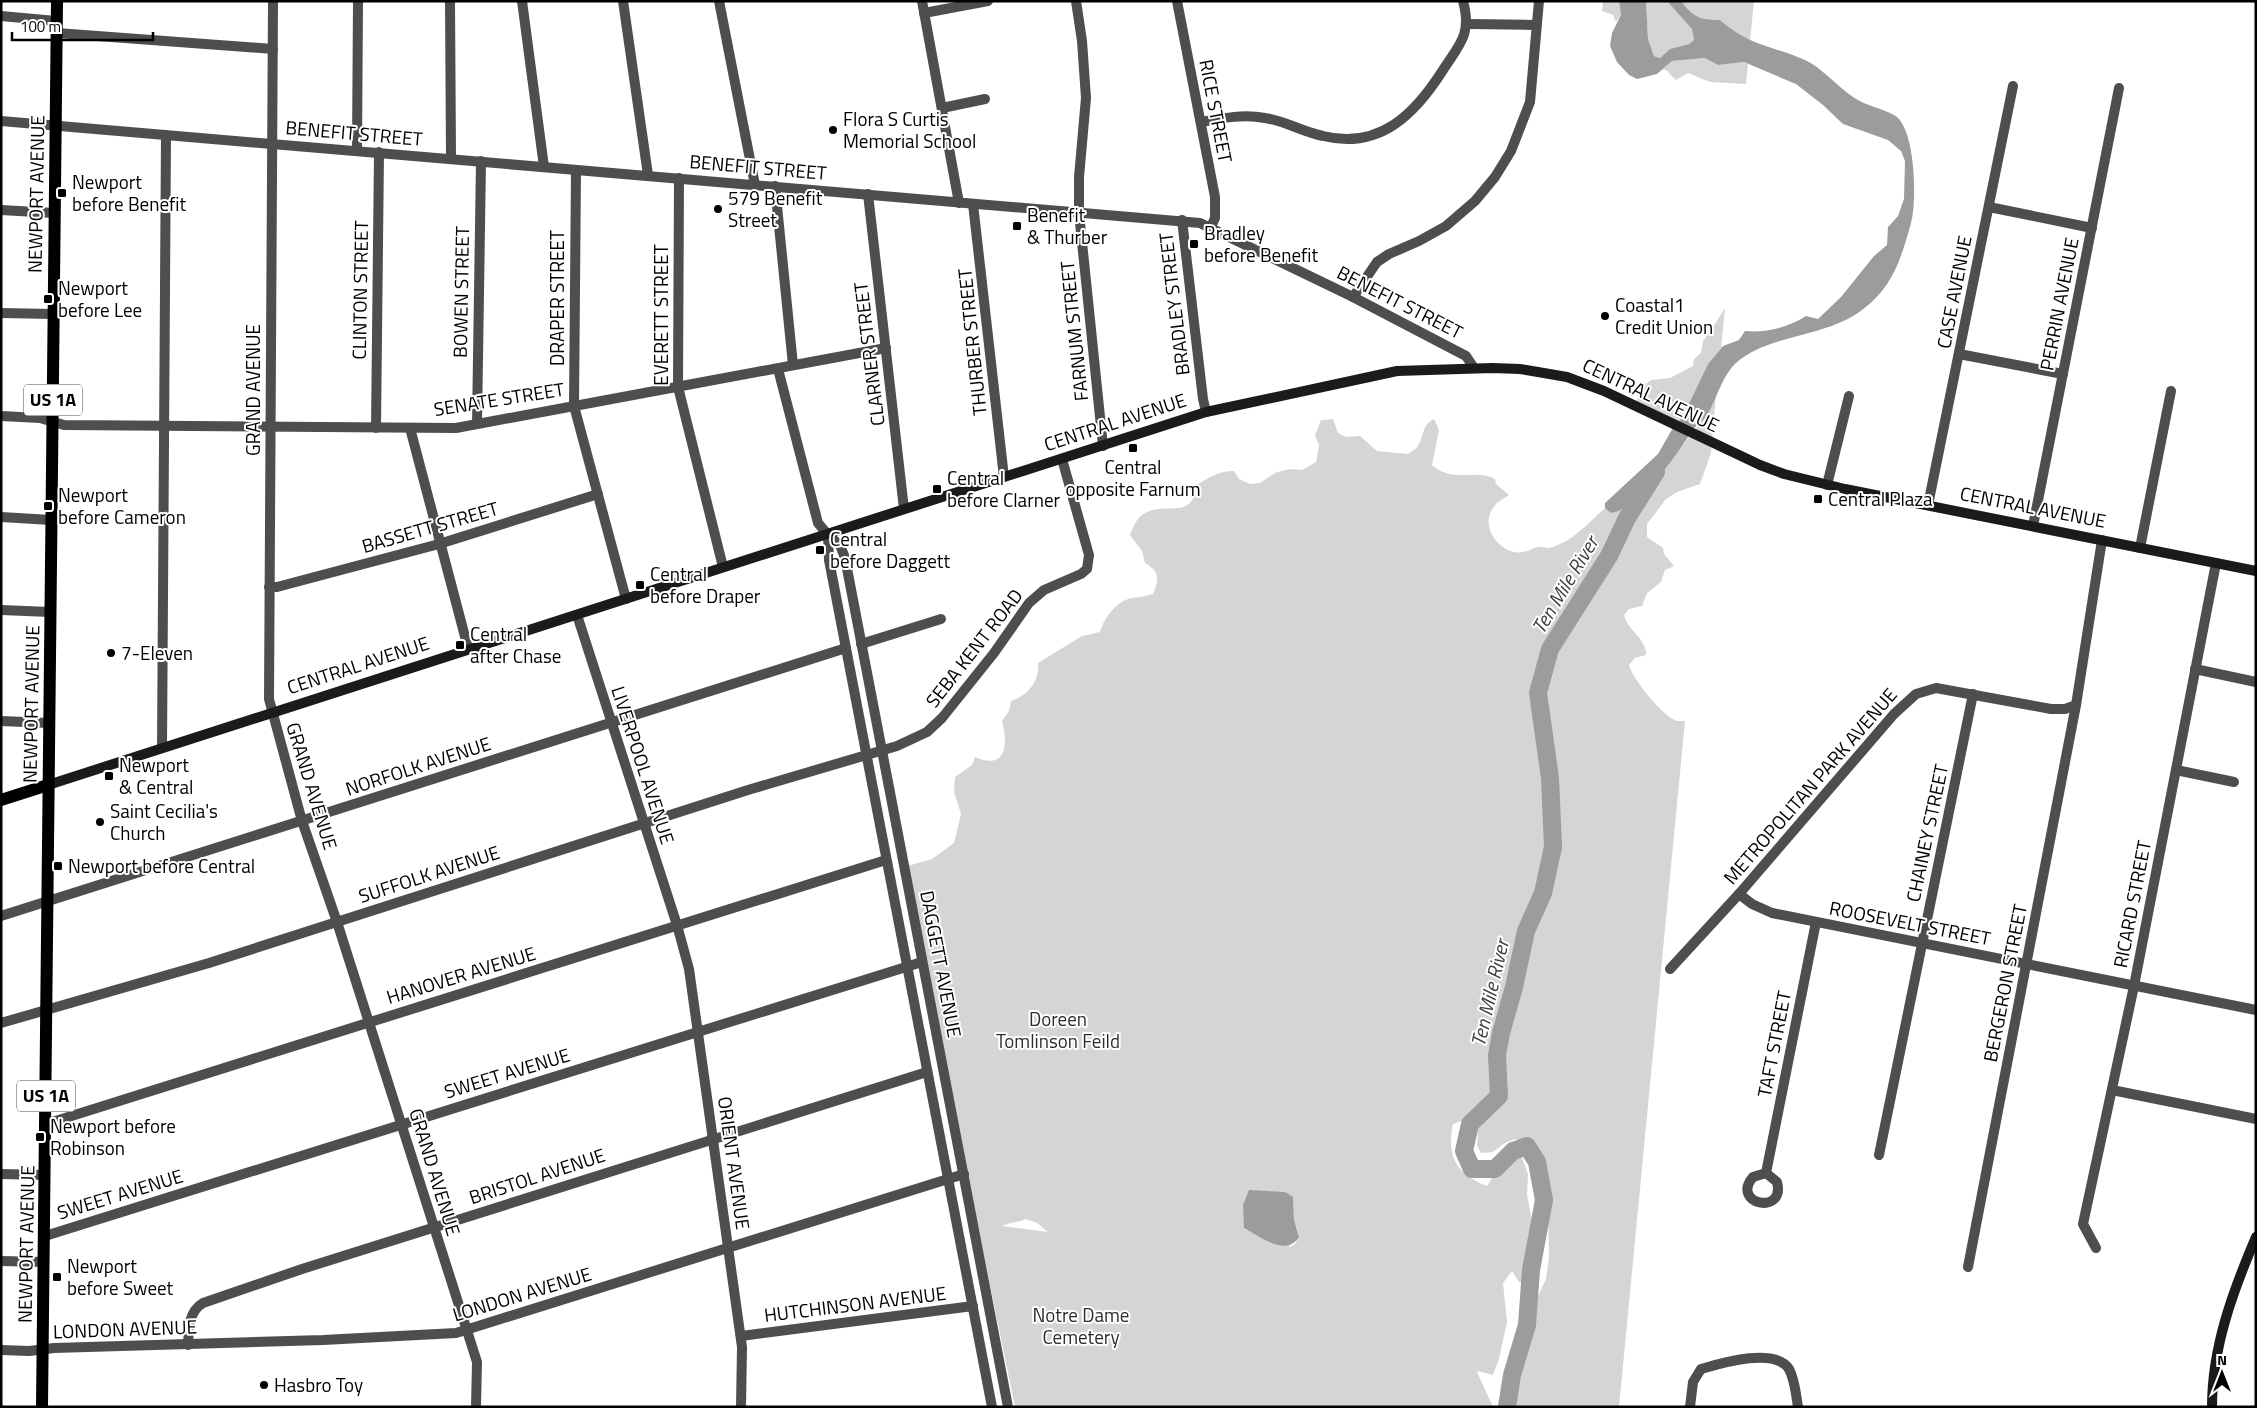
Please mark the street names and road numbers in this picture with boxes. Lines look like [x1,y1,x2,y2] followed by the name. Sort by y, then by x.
[1192,57,1241,165] street label: RICE STREET
[284,112,424,153] street label: BENEFIT STREET
[20,115,51,273] street label: NEWPORT AVENUE
[688,146,828,187] street label: BENEFIT STREET
[344,220,375,360] street label: CLINTON STREET
[445,226,476,358] street label: BOWEN STREET
[542,230,571,366] street label: DRAPER STREET
[1150,231,1197,377] street label: BRADLEY STREET
[1928,233,1979,351] street label: CASE AVENUE
[2031,235,2086,373] street label: PERRIN AVENUE
[646,244,675,386] street label: EVERETT STREET
[1332,257,1468,346] street label: BENEFIT STREET
[1052,260,1095,402] street label: FARNUM STREET
[949,267,994,417] street label: THURBER STREET
[845,280,892,428] street label: CLARNER STREET
[238,324,267,456] street label: GRAND AVENUE
[1578,350,1724,439] street label: CENTRAL AVENUE
[432,374,566,423] street label: SENATE STREET
[24,384,82,416] road number: US 1A
[1040,385,1190,458] street label: CENTRAL AVENUE
[1958,478,2108,535] street label: CENTRAL AVENUE
[358,493,502,560] street label: BASSETT STREET
[918,582,1029,713] street label: SEBA KENT ROAD
[15,625,46,783] street label: NEWPORT AVENUE
[283,628,433,701] street label: CENTRAL AVENUE
[1716,681,1903,890] street label: METROPOLITAN PARK AVENUE
[604,682,683,848] street label: LIVERPOOL AVENUE
[279,719,346,853] street label: GRAND AVENUE
[341,728,494,803] street label: NORFOLK AVENUE
[1898,761,1955,904] street label: CHAINEY STREET
[354,837,503,910] street label: SUFFOLK AVENUE
[2105,838,2158,970] street label: RICARD STREET
[913,888,970,1040] street label: DAGGETT AVENUE
[1827,893,1993,952] street label: ROOSEVELT STREET
[1975,901,2034,1064] street label: BERGERON STREET
[383,938,539,1011] street label: HANOVER AVENUE
[1749,988,1798,1099] street label: TAFT STREET
[440,1040,573,1105] street label: SWEET AVENUE
[17,1080,75,1112] road number: US 1A
[711,1094,758,1231] street label: ORIENT AVENUE
[402,1105,469,1239] street label: GRAND AVENUE
[465,1140,609,1211] street label: BRISTOL AVENUE
[53,1161,186,1226] street label: SWEET AVENUE
[10,1165,41,1323] street label: NEWPORT AVENUE
[449,1259,595,1328] street label: LONDON AVENUE
[762,1278,948,1329] street label: HUTCHINSON AVENUE
[53,1311,197,1346] street label: LONDON AVENUE

